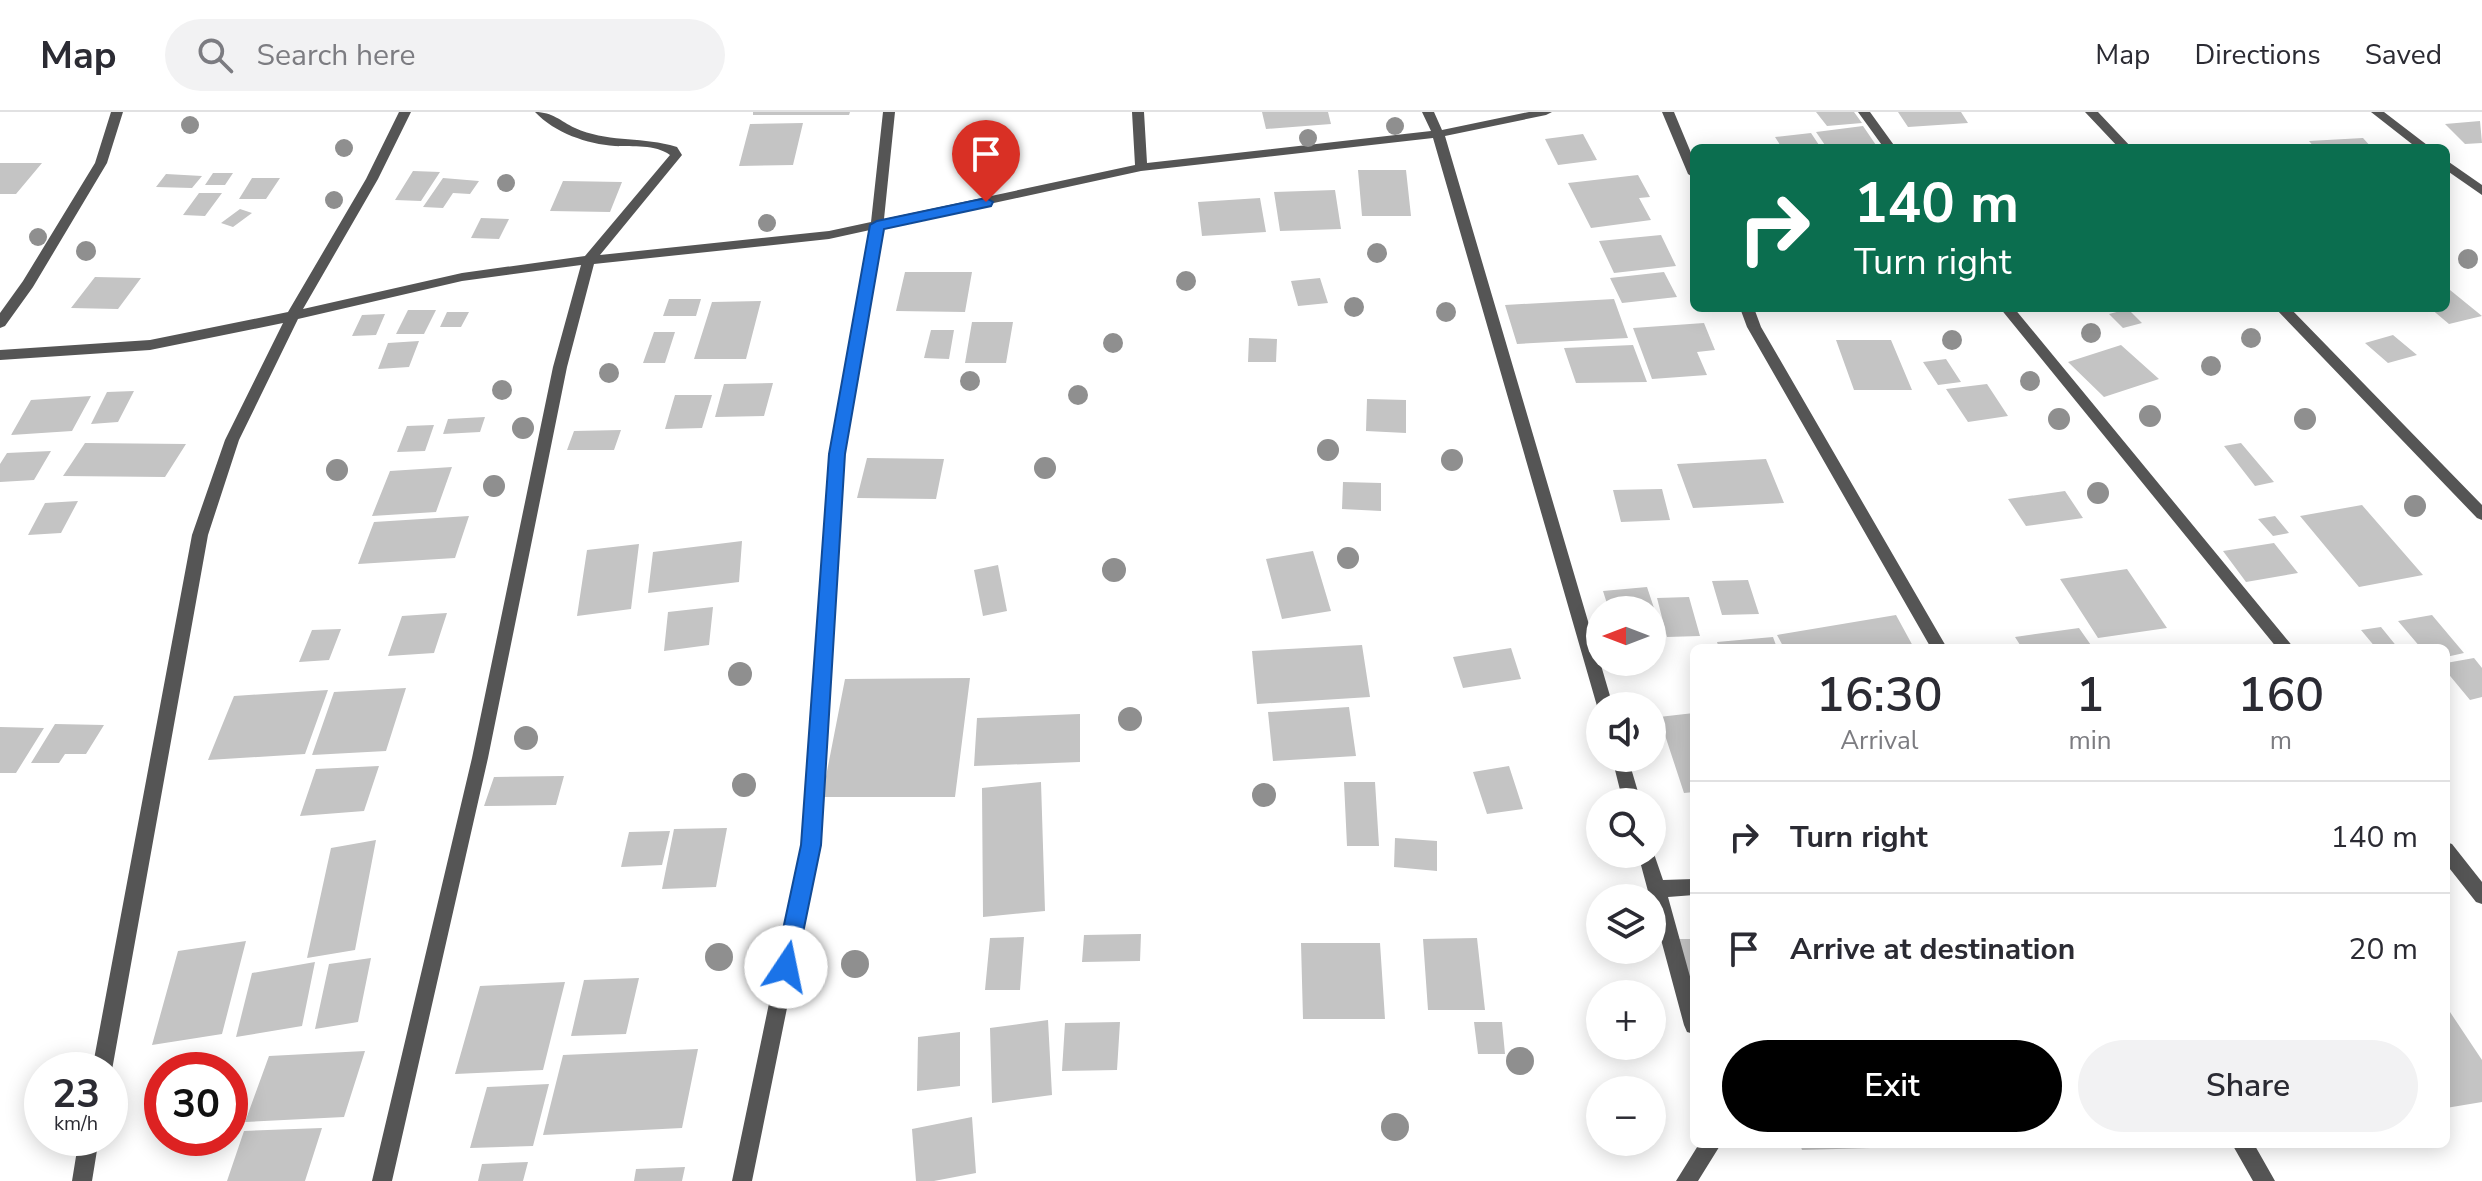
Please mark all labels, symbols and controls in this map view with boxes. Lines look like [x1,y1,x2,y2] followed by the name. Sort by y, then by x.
[165,19,725,91] search box
[40,30,117,81] text: Map
[193,33,237,77] icon: search
[257,35,416,76] text: Search here
[2095,36,2150,74] text: Map
[2194,36,2321,74] text: Directions
[2365,36,2442,74] text: Saved
[952,120,1020,202] pin
[964,132,1008,176] icon: arrive
[1854,165,2019,242] text: 140 m
[1722,176,1826,280] icon: right
[1854,238,2011,287] text: Turn right
[1586,596,1666,676] north arrow
[1586,596,1666,1156] map controls
[1816,662,1943,728] text: 16:30
[2076,662,2104,728] text: 1
[2238,662,2324,728] text: 160
[1586,692,1666,772] button: sound
[1840,723,1918,758] text: Arrival
[2069,723,2112,758] text: min
[2270,723,2292,758] text: m
[1586,788,1666,868] button: search
[1722,815,1766,859] icon: right
[1790,817,1928,858] text: Turn right
[2331,817,2418,858] text: 140 m
[1586,884,1666,964] button: layers
[744,925,828,1009] position arrow
[1722,927,1766,971] icon: arrive
[1790,929,2075,970] text: Arrive at destination
[2349,929,2418,970] text: 20 m
[1586,980,1666,1060] button: +
[1722,1040,2062,1132] button: Exit
[2078,1040,2418,1132] button: Share
[144,1052,248,1156] speed limit sign: 30
[52,1067,100,1121] text: 23
[1586,1076,1666,1156] button: −
[54,1110,98,1137] text: km/h

